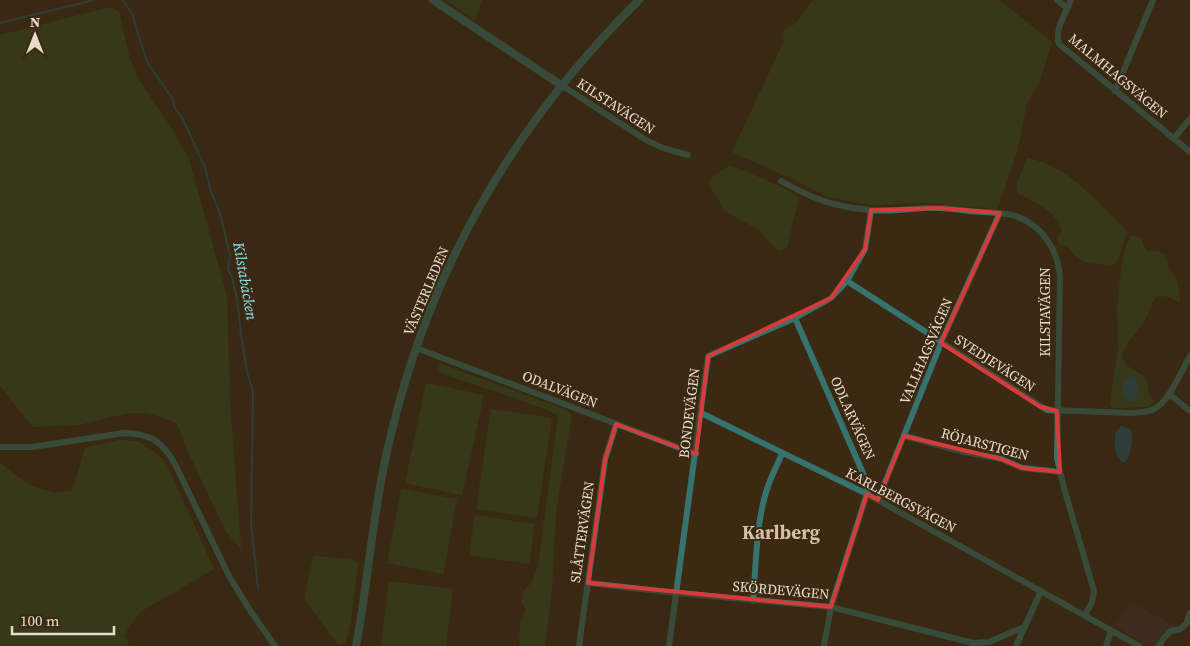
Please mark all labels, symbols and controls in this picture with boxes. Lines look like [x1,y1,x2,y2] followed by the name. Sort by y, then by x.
[10,10,60,60] north arrow
[30,12,40,32] text: N
[1064,29,1172,123] street label: MALMHAGSVÄGEN
[573,73,659,139] street label: KILSTAVÄGEN
[228,239,263,322] water label: Kilstabäcken
[398,243,454,339] street label: VÄSTERLEDEN
[1035,267,1055,357] street label: KILSTAVÄGEN
[895,295,957,407] street label: VALLHAGSVÄGEN
[951,329,1039,397] street label: SVEDJEVÄGEN
[519,365,601,413] street label: ODALVÄGEN
[674,367,704,459] street label: BONDEVÄGEN
[826,373,880,463] street label: ODLARVÄGEN
[939,423,1031,465] street label: RÖJARSTIGEN
[842,462,960,538] street label: KARLBERGSVÄGEN
[565,480,599,584] street label: SLÅTTERVÄGEN
[742,519,821,545] district label: Karlberg
[732,576,830,604] street label: SKÖRDEVÄGEN
[12,604,115,636] scale bar
[20,610,60,631] text: 100 m

